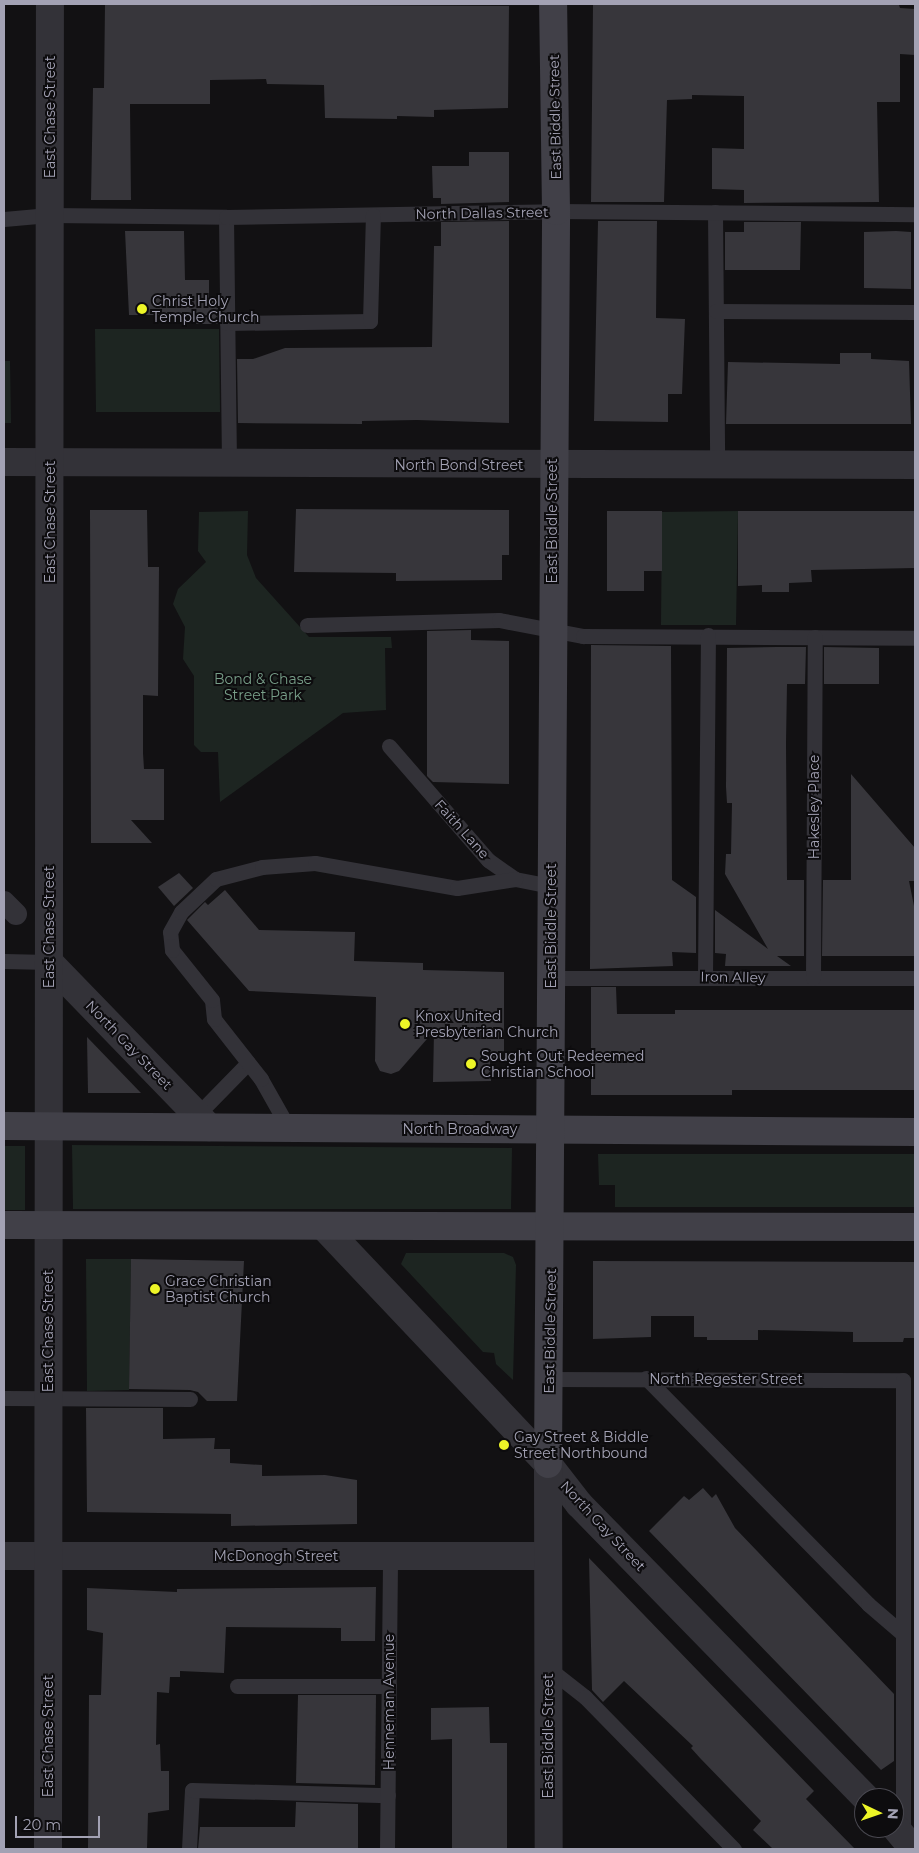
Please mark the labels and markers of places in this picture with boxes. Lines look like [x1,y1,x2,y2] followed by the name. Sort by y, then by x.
[152,293,259,326] place label: Christ Holy Temple Church
[136,303,148,315] marker: Christ Holy Temple Church
[415,1008,558,1040] place label: Knox United Presbyterian Church
[399,1018,411,1030] marker: Knox United Presbyterian Church
[481,1048,644,1080] place label: Sought Out Redeemed Christian School
[465,1058,477,1070] marker: Sought Out Redeemed Christian School
[165,1273,272,1305] place label: Grace Christian Baptist Church
[149,1283,161,1295] marker: Grace Christian Baptist Church
[514,1429,649,1461] place label: Gay Street & Biddle Street Northbound
[498,1439,510,1451] marker: Gay Street & Biddle Street Northbound

